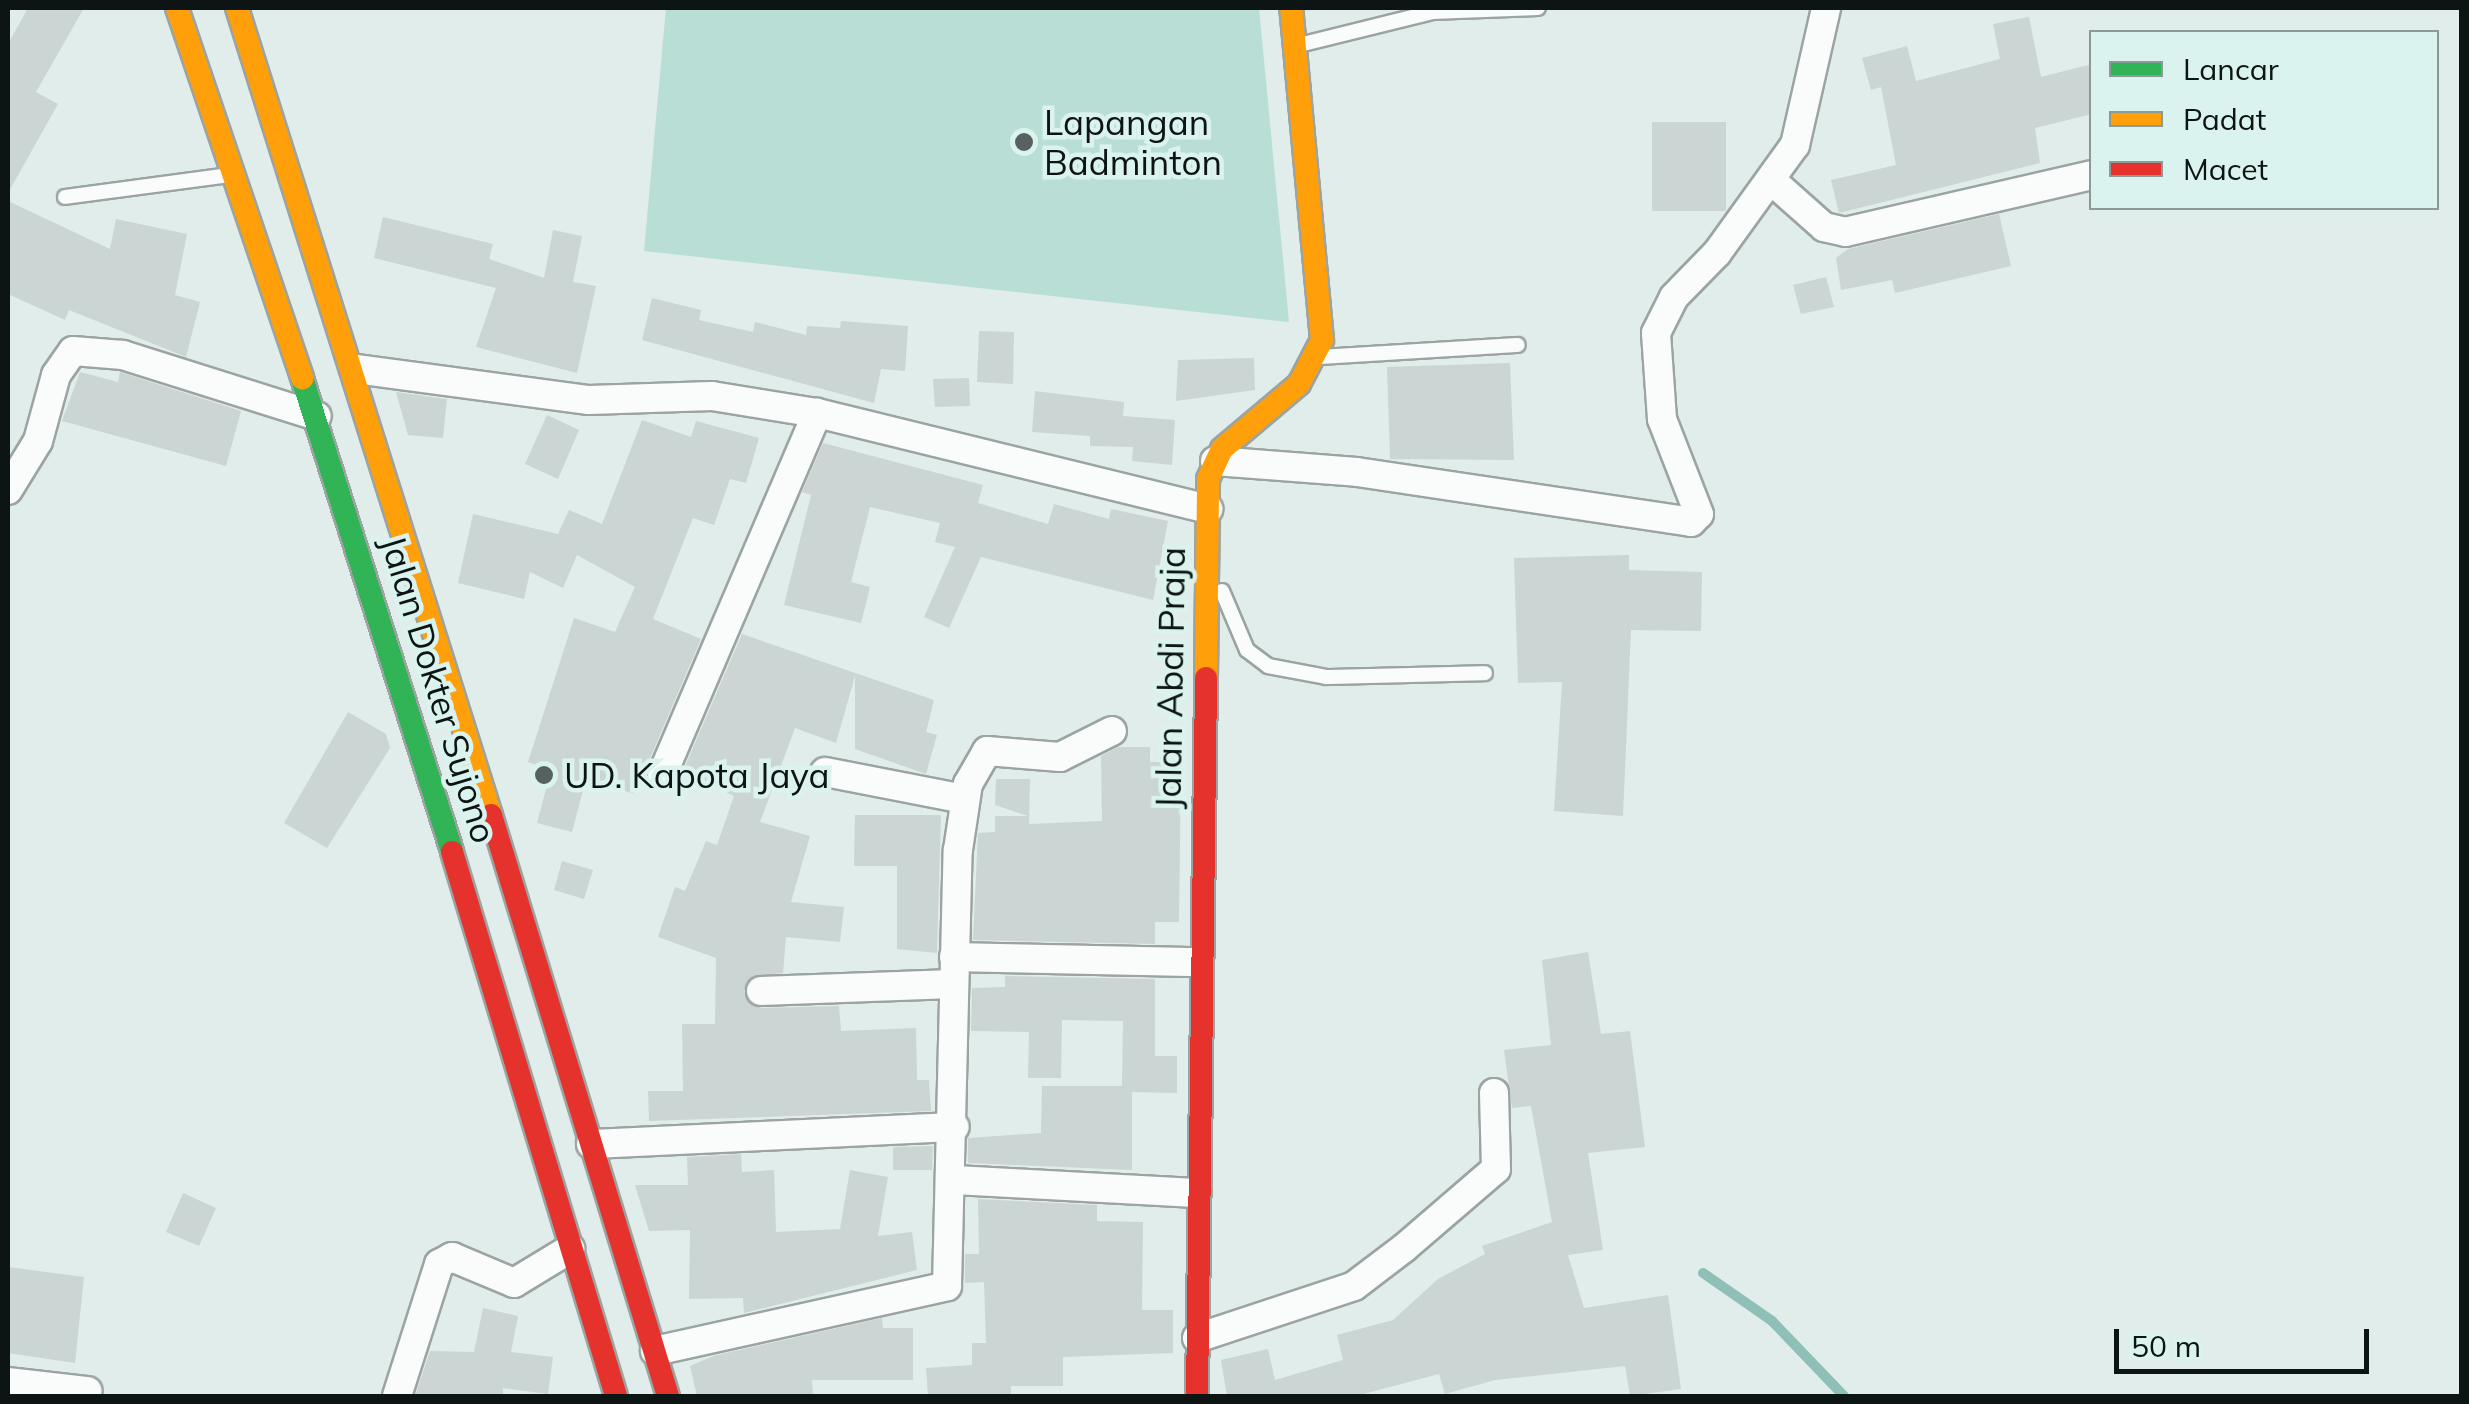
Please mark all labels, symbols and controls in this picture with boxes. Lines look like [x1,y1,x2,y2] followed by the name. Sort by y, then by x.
[2089,30,2439,210] legend
[2183,50,2279,88] text: Lancar
[2183,100,2266,138] text: Padat
[1044,101,1222,183] place label: Lapangan Badminton
[1013,131,1035,153] marker: Lapangan Badminton
[2183,150,2268,188] text: Macet
[372,530,506,848] street label: Jalan Dokter Sujono
[1147,547,1193,809] street label: Jalan Abdi Praja
[564,754,829,796] place label: UD. Kapota Jaya
[533,764,555,786] marker: UD. Kapota Jaya
[2119,1309,2374,1371] scale bar
[2131,1327,2201,1365] text: 50 m

